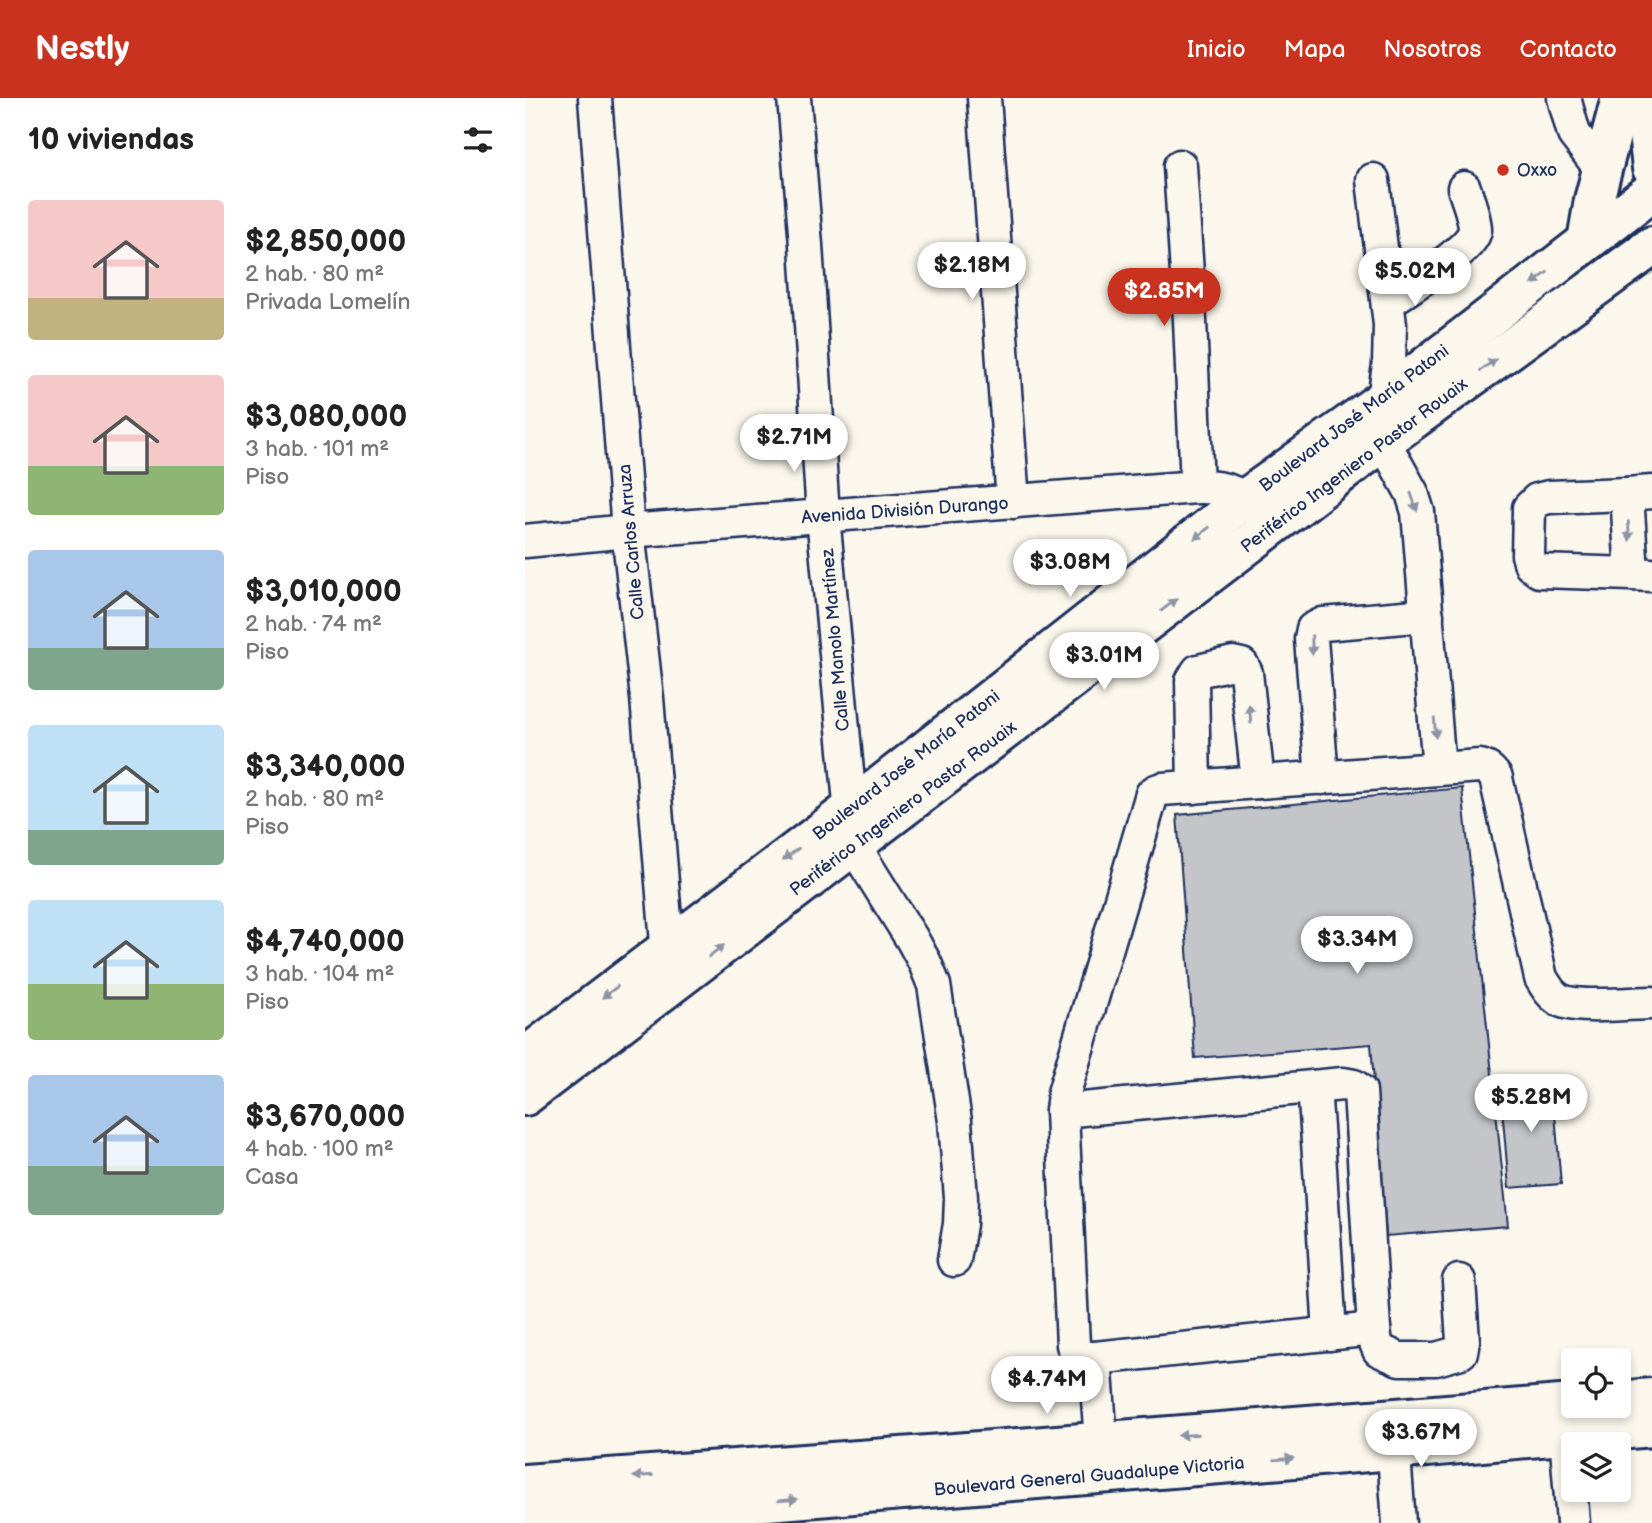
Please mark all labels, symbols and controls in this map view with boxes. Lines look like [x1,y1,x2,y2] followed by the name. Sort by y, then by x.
[35,29,129,69] text: Nestly
[1187,35,1246,64] text: Inicio
[1284,35,1346,64] text: Mapa
[1384,35,1481,64] text: Nosotros
[1519,35,1617,64] text: Contacto
[459,121,497,159] icon: filters
[28,122,194,158] text: 10 viviendas
[1517,160,1557,181] place label: Oxxo
[1495,162,1511,178] marker: Oxxo
[245,224,406,260] text: $2,850,000
[84,228,168,312] icon: home
[915,242,1029,302] pin: $2.18M
[1358,248,1472,308] pin: $5.02M
[933,251,1011,279] text: $2.18M
[1374,257,1456,285] text: $5.02M
[245,260,384,288] text: 2 hab. · 80 m²
[1107,268,1221,328] pin: $2.85M
[1531,270,1549,284] one-way arrow
[1124,277,1204,305] text: $2.85M
[245,288,410,316] text: Privada Lomelín
[1255,340,1453,496] street label: Boulevard José María Patoni
[1479,358,1497,372] one-way arrow
[1237,373,1472,557] street label: Periférico Ingeniero Pastor Rouaix
[245,399,407,435] text: $3,080,000
[84,403,168,487] icon: home
[737,414,851,474] pin: $2.71M
[756,423,832,451] text: $2.71M
[245,435,389,463] text: 3 hab. · 101 m²
[245,463,289,491] text: Piso
[614,463,649,621] street label: Calle Carlos Arruza
[1409,491,1420,512] one-way arrow
[801,493,1009,528] street label: Avenida División Durango
[1624,521,1635,543] one-way arrow
[1193,525,1211,539] one-way arrow
[1013,540,1127,599] pin: $3.08M
[817,547,854,732] street label: Calle Manolo Martínez
[1029,548,1111,576] text: $3.08M
[245,574,402,610] text: $3,010,000
[84,578,168,662] icon: home
[1160,598,1178,612] one-way arrow
[245,610,382,638] text: 2 hab. · 74 m²
[1047,632,1161,692] pin: $3.01M
[1306,634,1318,656] one-way arrow
[245,638,289,666] text: Piso
[1065,641,1143,669] text: $3.01M
[809,686,1004,845] street label: Boulevard José María Patoni
[1245,703,1256,725] one-way arrow
[786,716,1021,900] street label: Periférico Ingeniero Pastor Rouaix
[1430,717,1441,739] one-way arrow
[245,749,406,785] text: $3,340,000
[84,753,168,837] icon: home
[245,785,384,813] text: 2 hab. · 80 m²
[245,813,289,841] text: Piso
[783,847,801,862] one-way arrow
[1300,916,1414,976] pin: $3.34M
[245,924,405,960] text: $4,740,000
[1317,925,1397,953] text: $3.34M
[84,928,168,1012] icon: home
[707,945,725,959] one-way arrow
[245,960,394,988] text: 3 hab. · 104 m²
[601,984,619,998] one-way arrow
[245,988,289,1016] text: Piso
[1474,1074,1588,1134] pin: $5.28M
[1491,1083,1571,1111] text: $5.28M
[245,1099,405,1135] text: $3,670,000
[84,1103,168,1187] icon: home
[245,1135,394,1163] text: 4 hab. · 100 m²
[245,1163,299,1191] text: Casa
[1561,1348,1631,1502] map controls
[1561,1348,1631,1418] button: locate
[990,1356,1104,1416] pin: $4.74M
[1007,1365,1087,1393] text: $4.74M
[1364,1410,1478,1469] pin: $3.67M
[1381,1418,1461,1446] text: $3.67M
[1177,1430,1199,1441] one-way arrow
[1561,1432,1631,1502] button: layers
[933,1452,1245,1501] street label: Boulevard General Guadalupe Victoria
[1273,1453,1295,1464] one-way arrow
[632,1471,654,1482] one-way arrow
[778,1494,800,1505] one-way arrow

